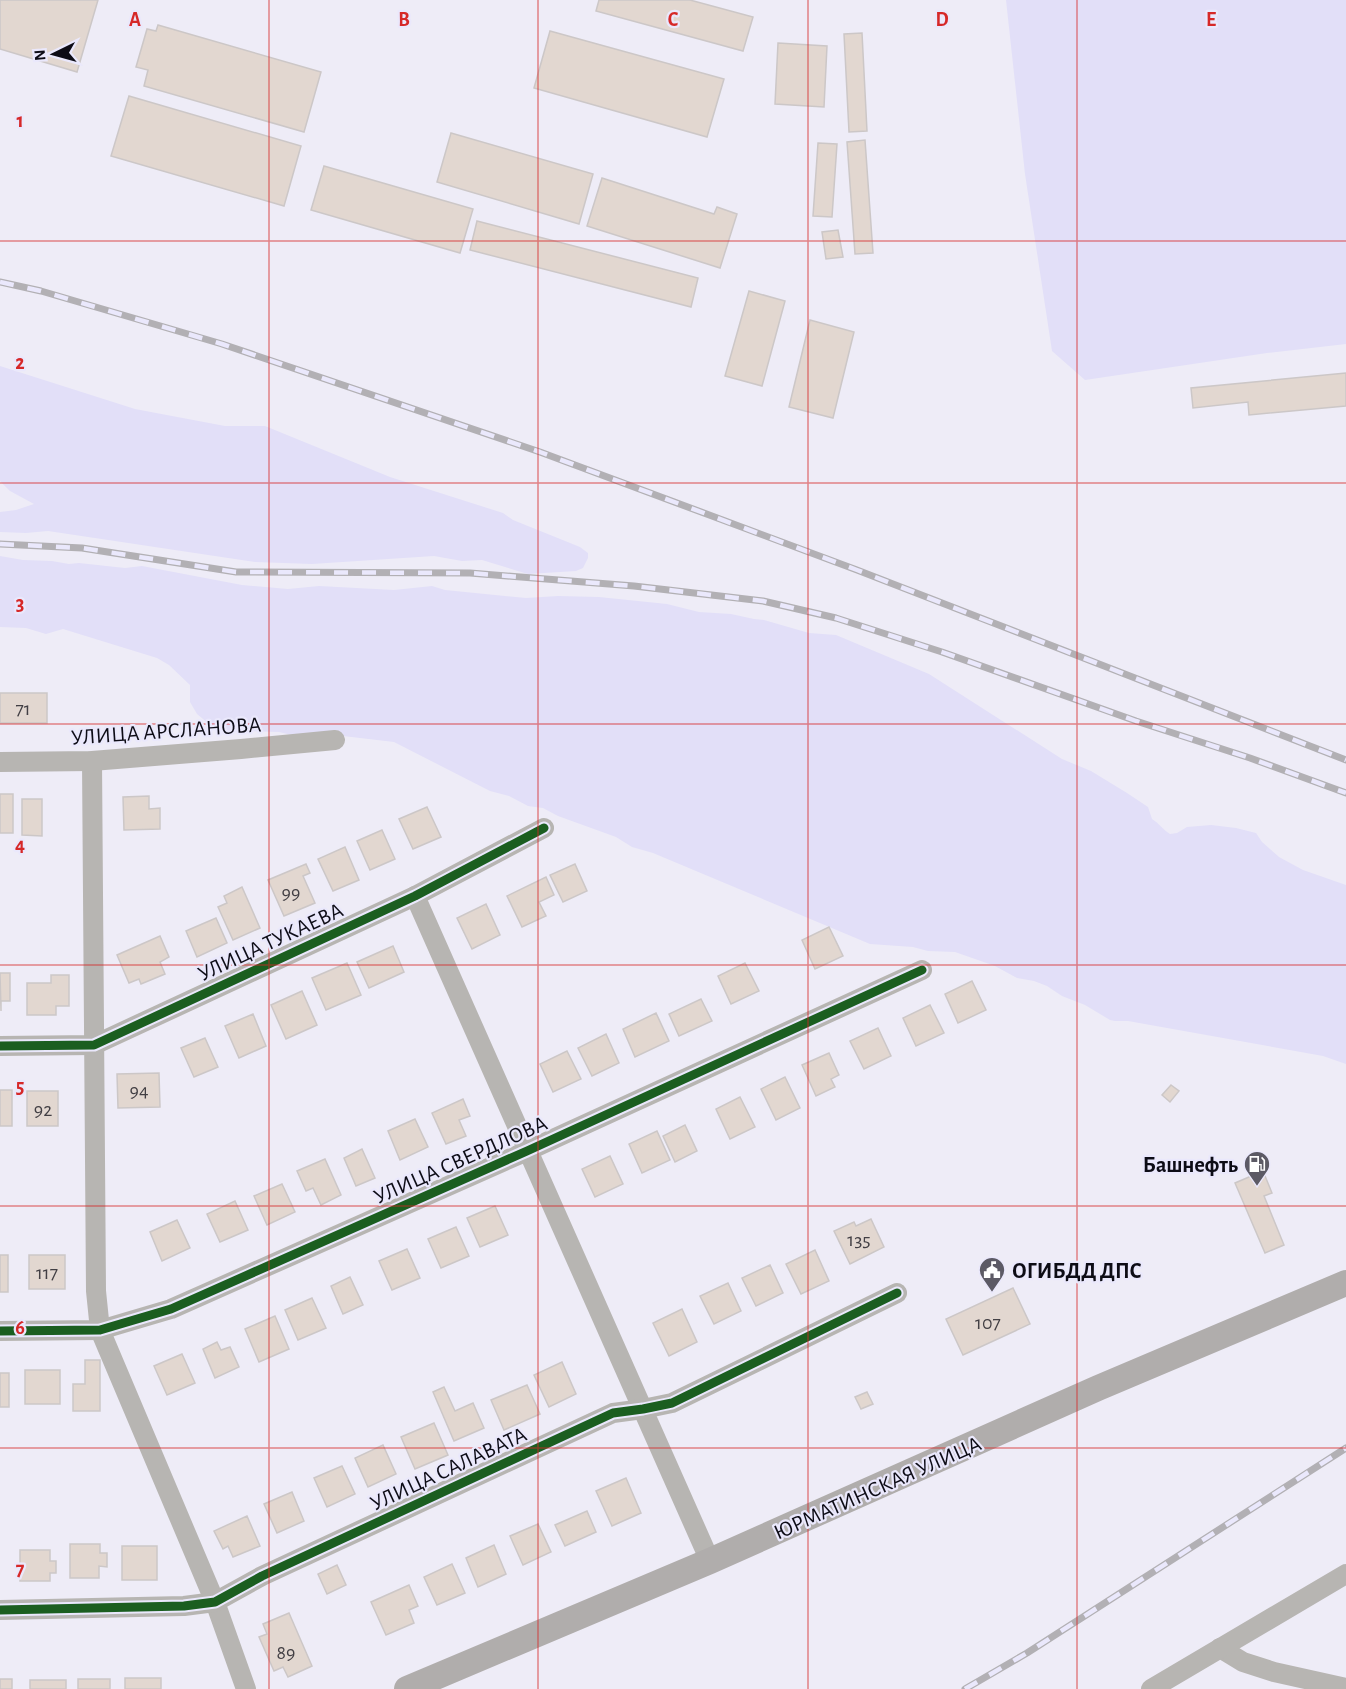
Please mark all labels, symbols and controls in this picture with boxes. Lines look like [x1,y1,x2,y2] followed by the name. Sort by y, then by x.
[129,10,141,30] text: A
[398,10,410,30] text: B
[668,10,679,30] text: C
[935,10,949,30] text: D
[1206,10,1216,30] text: E
[24,24,84,84] north arrow
[32,49,49,61] text: N
[16,111,24,131] text: 1
[15,353,25,373] text: 2
[16,594,24,614] text: 3
[15,699,31,719] house number: 71
[70,713,262,749] street label: УЛИЦА АРСЛАНОВА
[15,835,25,855] text: 4
[282,883,300,903] house number: 99
[195,899,346,985] street label: УЛИЦА ТУКАЕВА
[16,1077,24,1097] text: 5
[129,1081,149,1101] house number: 94
[34,1100,52,1120] house number: 92
[370,1112,550,1208] street label: УЛИЦА СВЕРДЛОВА
[1242,1149,1272,1187] fuel station icon: Башнефть
[1143,1154,1239,1176] place label: Башнефть
[847,1230,871,1250] house number: 135
[977,1255,1007,1293] public building icon: ОГИБДД ДПС
[1012,1260,1142,1282] place label: ОГИБДД ДПС
[36,1263,58,1283] house number: 117
[975,1313,1001,1333] house number: 107
[15,1318,25,1338] text: 6
[367,1423,530,1515] street label: УЛИЦА САЛАВАТА
[770,1432,985,1544] street label: ЮРМАТИНСКАЯ УЛИЦА
[16,1559,25,1579] text: 7
[277,1643,295,1663] house number: 89

